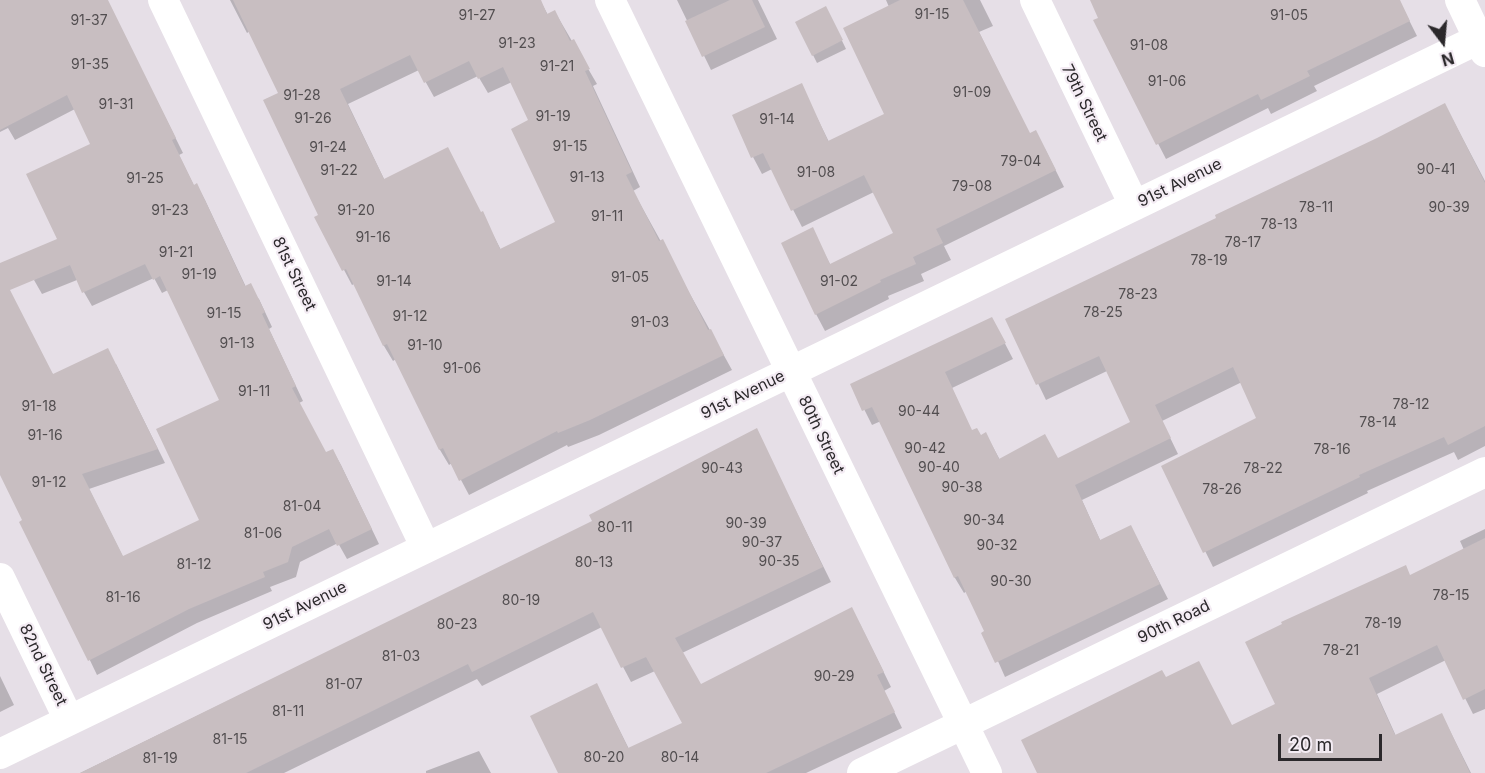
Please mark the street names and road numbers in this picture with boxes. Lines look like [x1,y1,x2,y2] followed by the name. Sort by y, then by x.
[1057,61,1111,145] street label: 79th Street
[1135,154,1225,212] street label: 91st Avenue
[268,234,320,314] street label: 81st Street
[698,366,788,424] street label: 91st Avenue
[794,393,848,477] street label: 80th Street
[260,577,350,635] street label: 91st Avenue
[1135,596,1213,648] street label: 90th Road
[15,621,71,709] street label: 82nd Street

